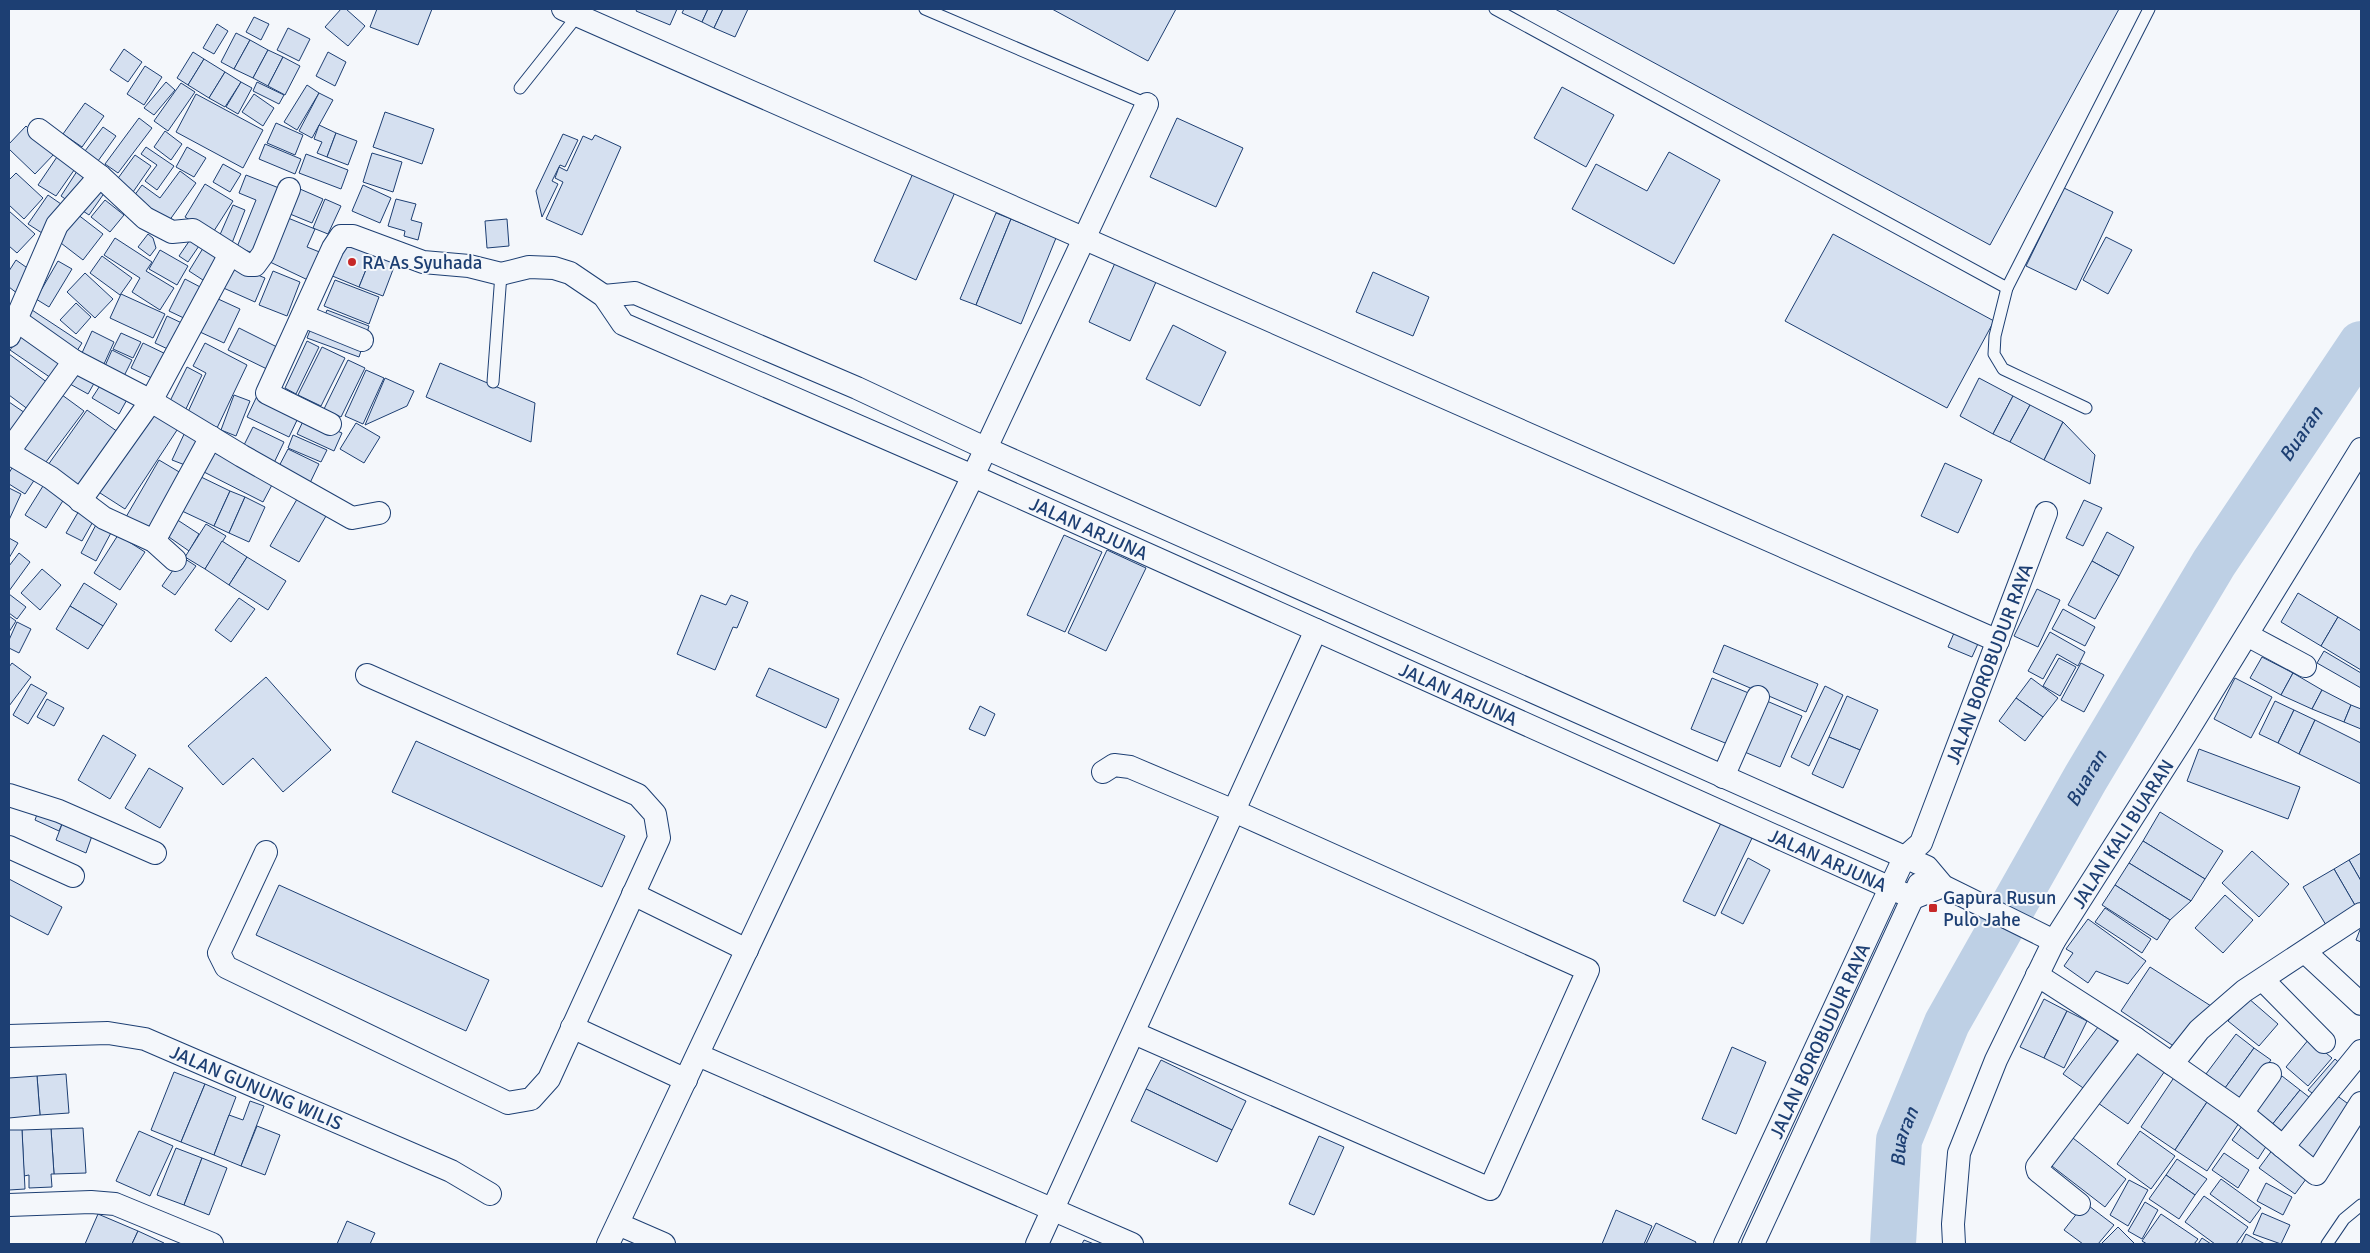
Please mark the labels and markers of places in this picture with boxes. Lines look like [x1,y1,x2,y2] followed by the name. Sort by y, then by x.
[362,251,482,275] place label: RA As Syuhada
[346,256,358,268] marker: RA As Syuhada
[1943,886,2056,932] place label: Gapura Rusun Pulo Jahe
[1927,902,1939,914] marker: Gapura Rusun Pulo Jahe

